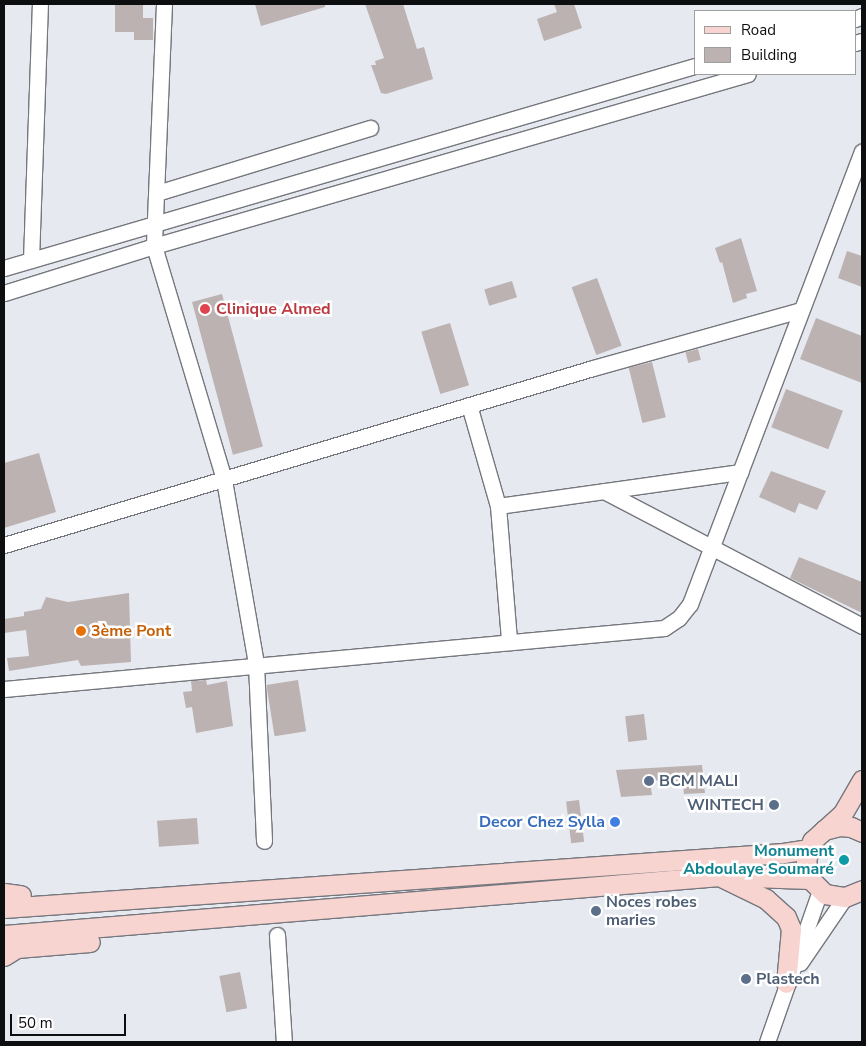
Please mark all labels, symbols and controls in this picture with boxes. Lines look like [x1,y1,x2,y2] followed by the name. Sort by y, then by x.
[694,10,856,75] legend
[741,20,776,40] text: Road
[741,45,797,65] text: Building
[216,299,331,319] place label: Clinique Almed
[198,302,212,316] marker: Clinique Almed
[91,621,171,641] place label: 3ème Pont
[75,625,87,637] marker: 3ème Pont
[659,771,738,791] place label: BCM MALI
[643,775,655,787] marker: BCM MALI
[687,795,764,815] place label: WINTECH
[768,799,780,811] marker: WINTECH
[479,812,605,832] place label: Decor Chez Sylla
[609,816,621,828] marker: Decor Chez Sylla
[683,841,834,879] place label: Monument Abdoulaye Soumaré
[838,854,850,866] marker: Monument Abdoulaye Soumaré
[606,892,697,930] place label: Noces robes maries
[590,905,602,917] marker: Noces robes maries
[756,969,820,989] place label: Plastech
[740,973,752,985] marker: Plastech
[12,1004,129,1036] scale bar
[18,1013,53,1033] text: 50 m

